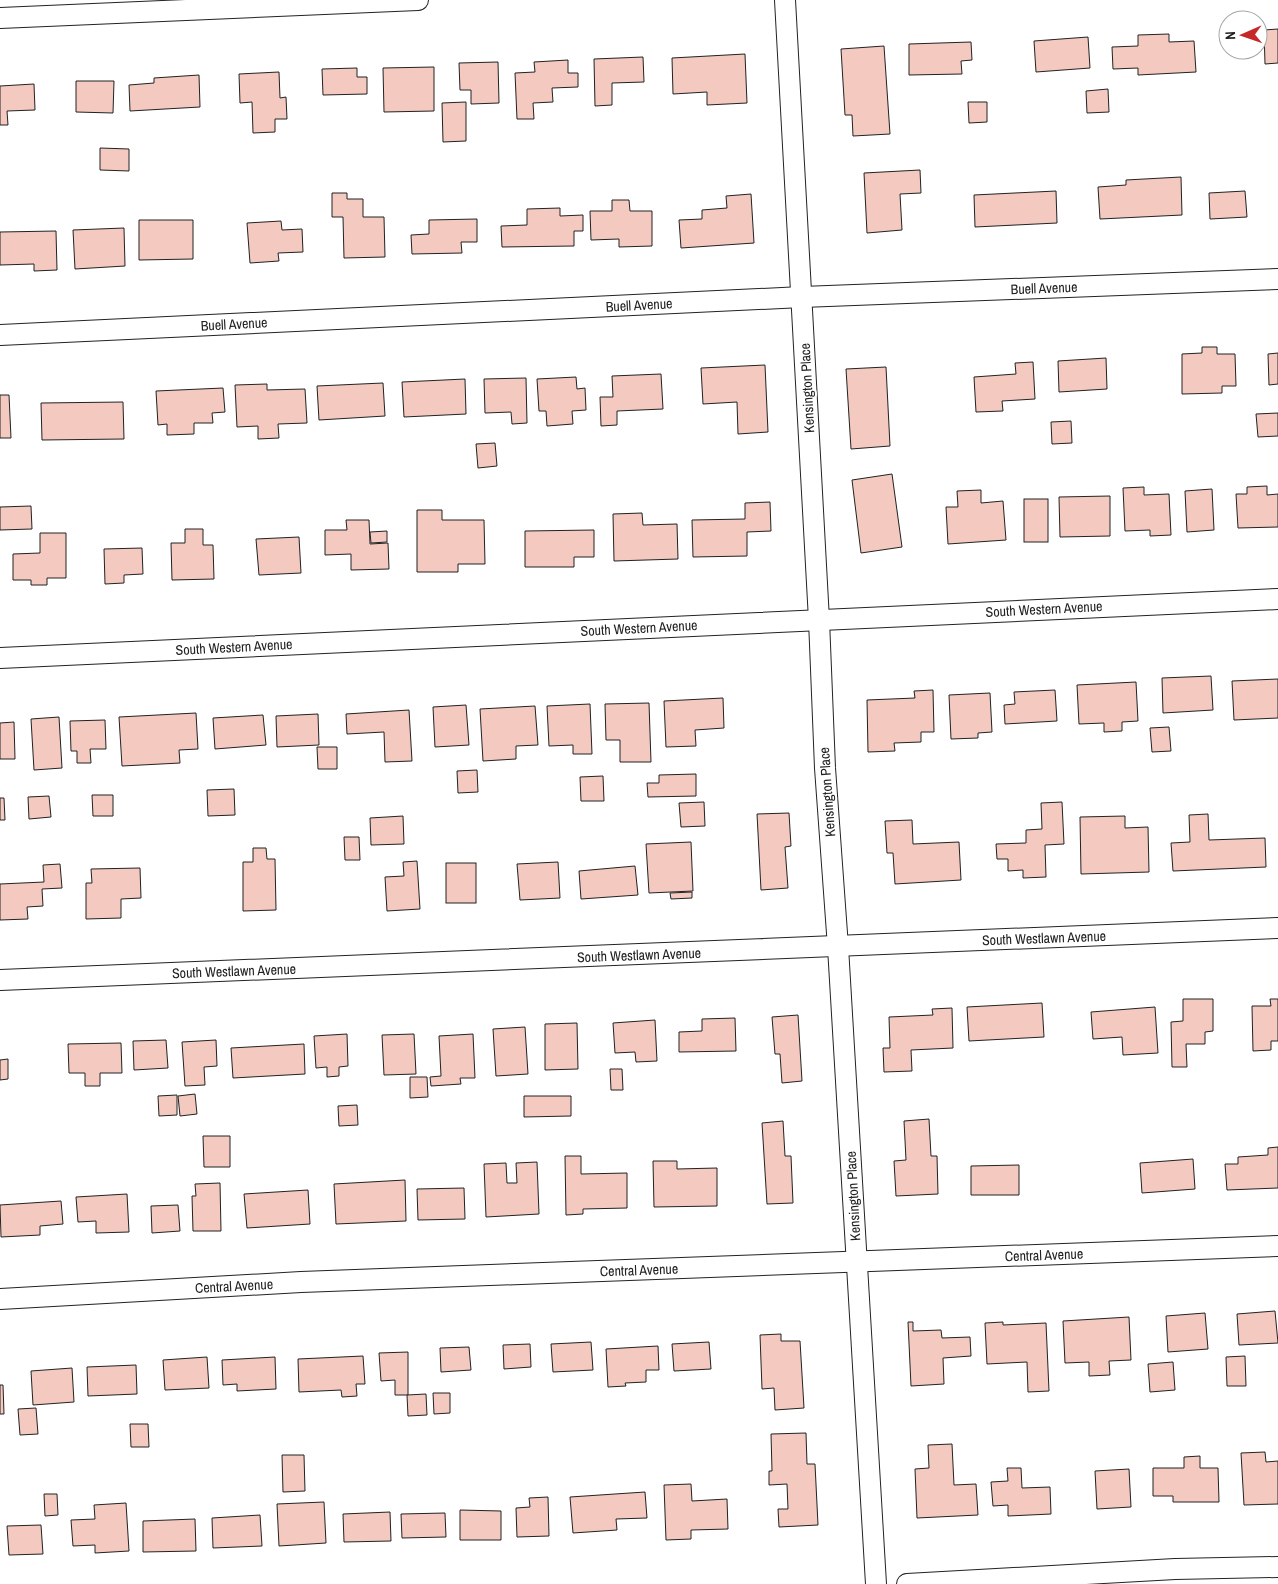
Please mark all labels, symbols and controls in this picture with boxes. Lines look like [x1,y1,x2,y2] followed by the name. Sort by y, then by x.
[1218,10,1268,60] north arrow
[1221,31,1239,40] text: N
[1010,278,1078,298] street label: Buell Avenue
[605,294,673,316] street label: Buell Avenue
[200,313,268,335] street label: Buell Avenue
[796,343,818,433] street label: Kensington Place
[985,597,1103,621] street label: South Western Avenue
[580,616,698,640] street label: South Western Avenue
[175,635,293,659] street label: South Western Avenue
[815,746,839,838] street label: Kensington Place
[982,927,1106,949] street label: South Westlawn Avenue
[577,944,701,966] street label: South Westlawn Avenue
[172,960,296,982] street label: South Westlawn Avenue
[842,1151,864,1241] street label: Kensington Place
[1005,1245,1083,1265] street label: Central Avenue
[600,1260,678,1280] street label: Central Avenue
[194,1275,274,1297] street label: Central Avenue

